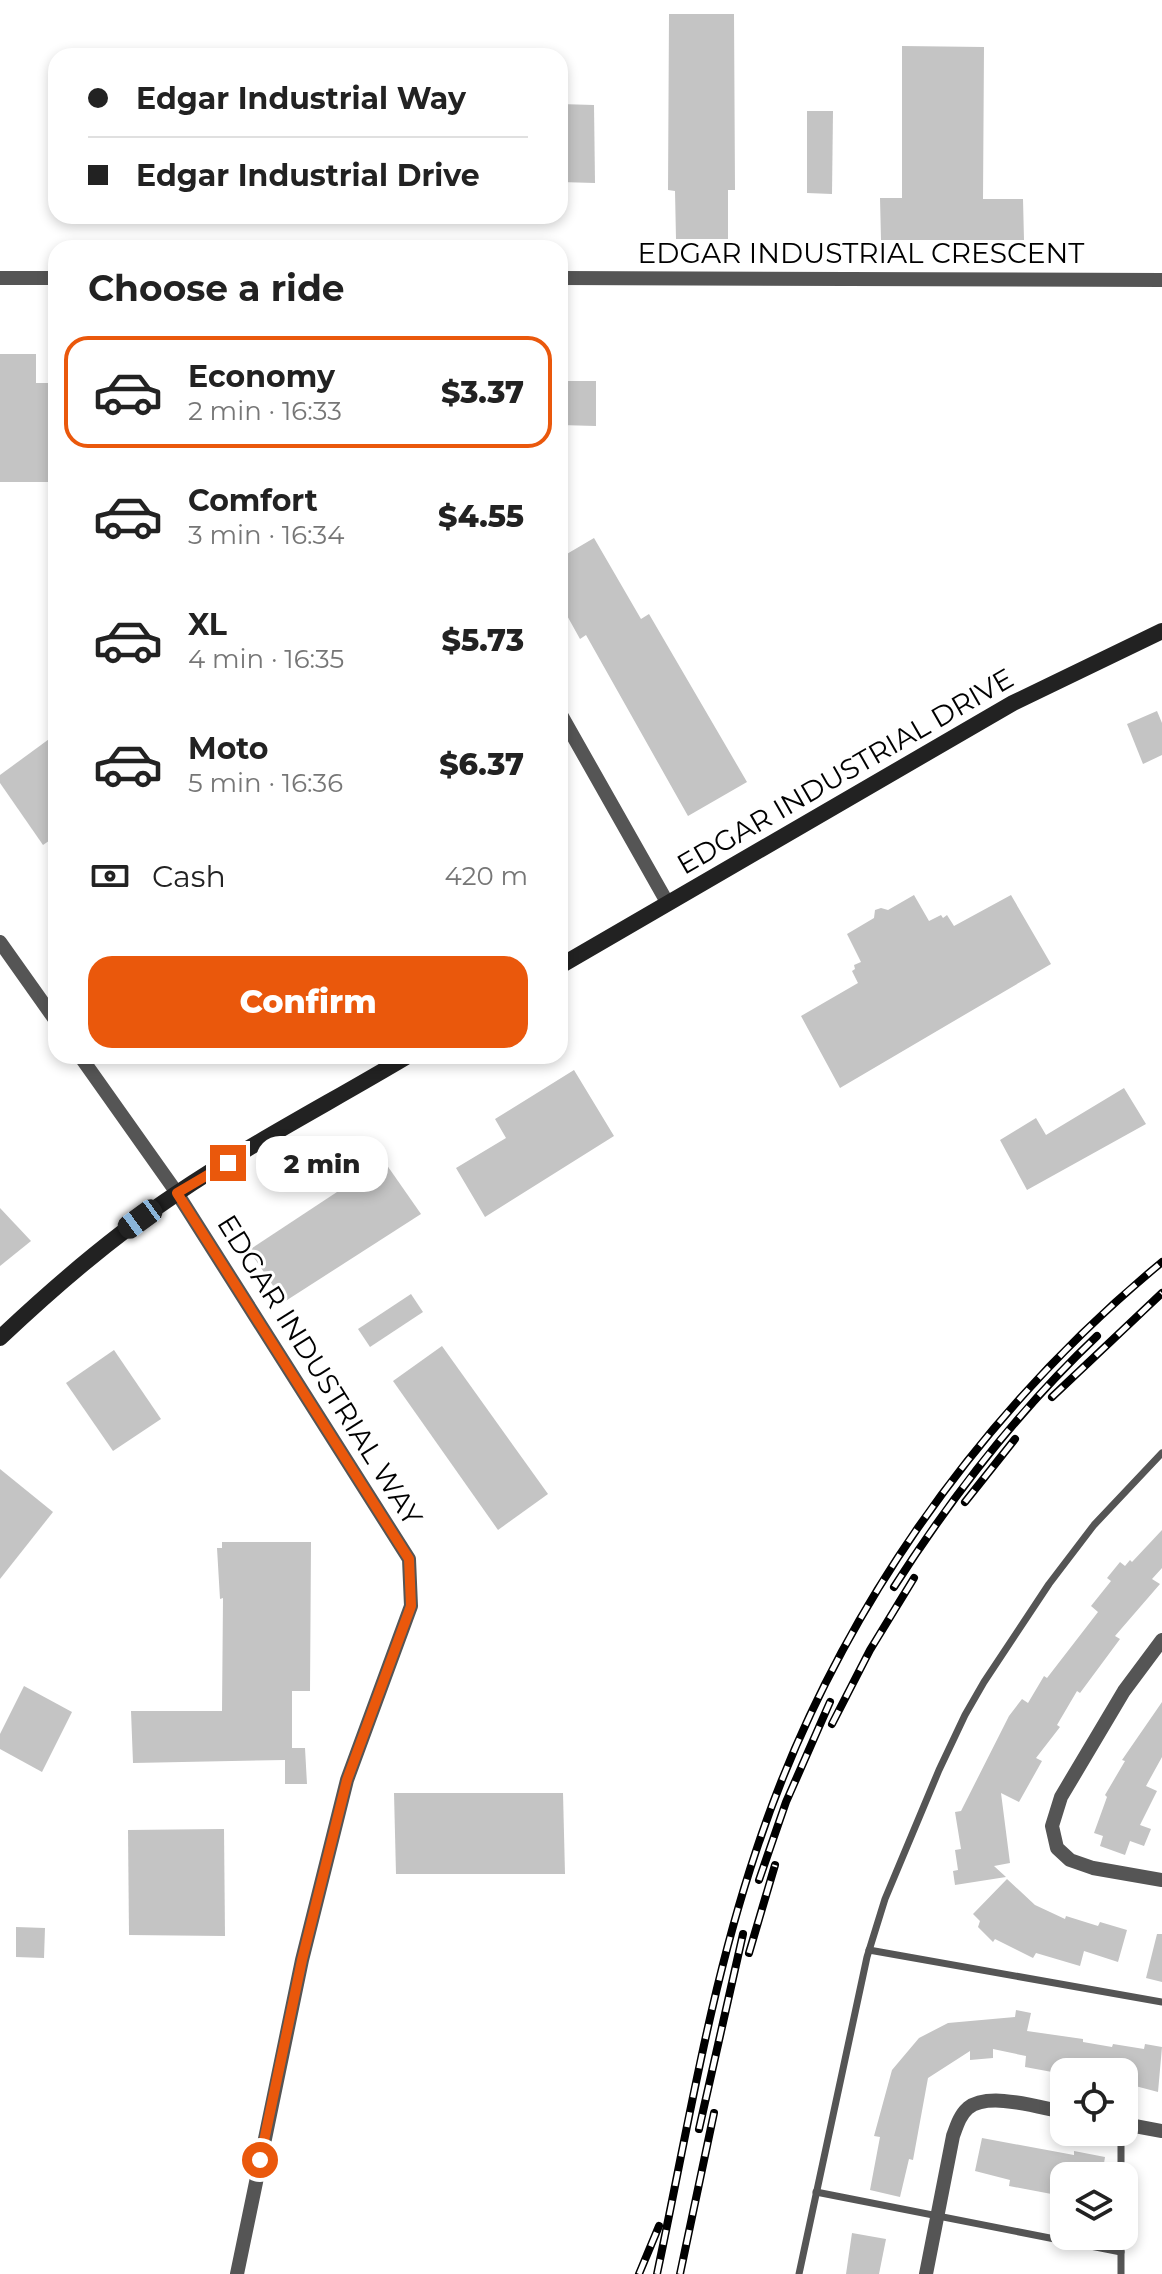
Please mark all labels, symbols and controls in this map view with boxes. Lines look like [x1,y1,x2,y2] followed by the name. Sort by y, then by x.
[136,80,466,117] text: Edgar Industrial Way
[136,157,480,194] text: Edgar Industrial Drive
[638,236,1084,270] street label: EDGAR INDUSTRIAL CRESCENT
[88,266,345,310] text: Choose a ride
[92,356,164,428] icon: car
[188,358,335,395] text: Economy
[441,374,524,411] text: $3.37
[188,395,342,427] text: 2 min · 16:33
[92,480,164,552] icon: car
[188,482,318,519] text: Comfort
[438,498,524,535] text: $4.55
[188,519,344,551] text: 3 min · 16:34
[92,604,164,676] icon: car
[188,606,227,643] text: XL
[442,622,524,659] text: $5.73
[188,643,344,675] text: 4 min · 16:35
[671,661,1019,881] street label: EDGAR INDUSTRIAL DRIVE
[92,728,164,800] icon: car
[188,730,269,767] text: Moto
[439,746,524,783] text: $6.37
[188,767,343,799] text: 5 min · 16:36
[88,854,132,898] icon: cash
[152,858,226,895] text: Cash
[445,860,528,892] text: 420 m
[88,956,528,1048] button: Confirm
[256,1135,388,1191] callout: 2 min
[210,1145,246,1181] route end
[284,1148,360,1180] text: 2 min
[114,1195,166,1243] car
[210,1208,430,1532] street label: EDGAR INDUSTRIAL WAY
[1050,2058,1138,2250] map controls
[1050,2058,1138,2146] button: locate
[242,2142,278,2178] route start
[1050,2162,1138,2250] button: layers

